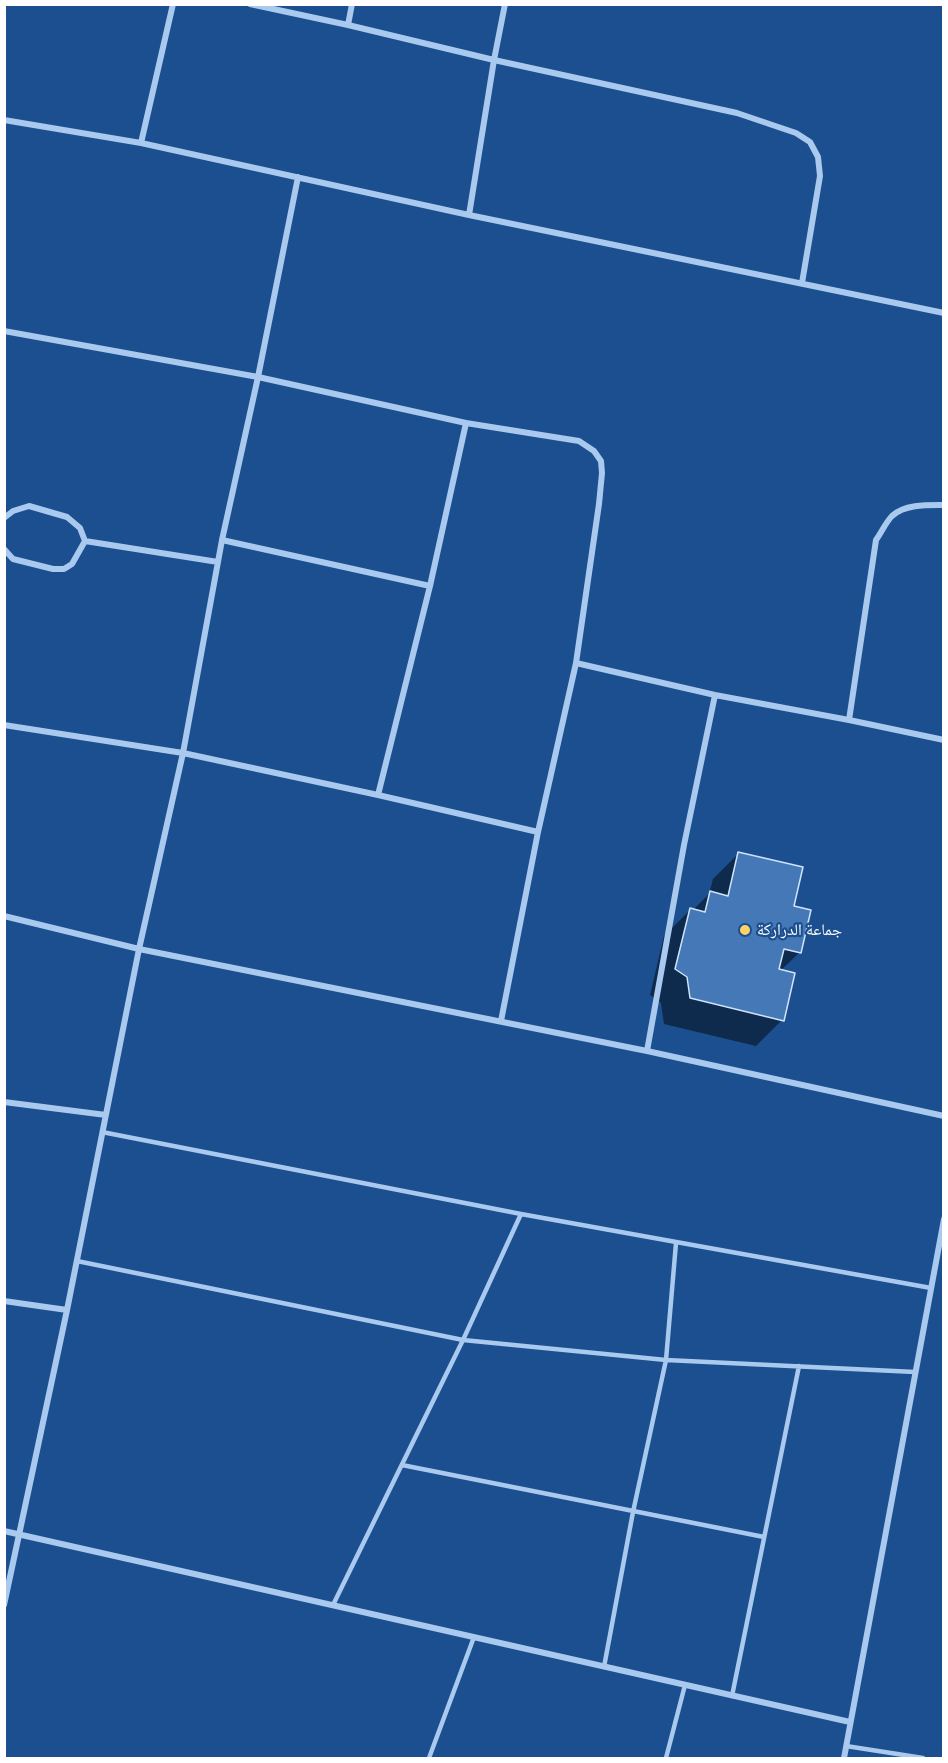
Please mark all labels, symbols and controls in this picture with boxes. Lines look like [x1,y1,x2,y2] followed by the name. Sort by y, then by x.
[757,920,842,940] place label: جماعة الدراركة
[738,923,752,937] marker: جماعة الدراركة

